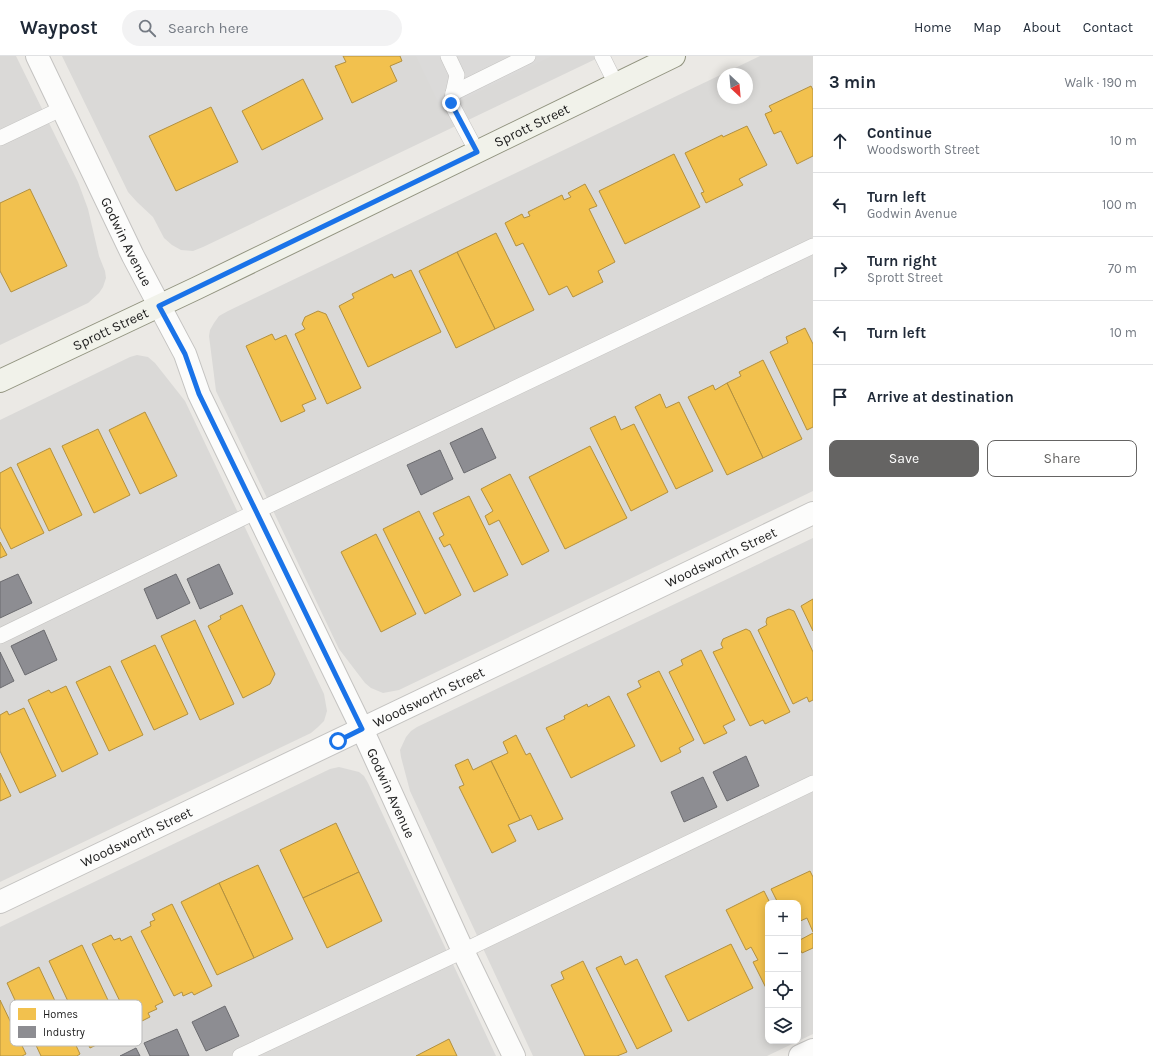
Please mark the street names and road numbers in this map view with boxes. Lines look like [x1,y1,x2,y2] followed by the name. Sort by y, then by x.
[491,100,572,151] street label: Sprott Street
[97,194,156,289] street label: Godwin Avenue
[70,304,151,354] street label: Sprott Street
[662,523,779,591] street label: Woodsworth Street
[370,663,487,731] street label: Woodsworth Street
[363,745,419,841] street label: Godwin Avenue
[78,803,195,871] street label: Woodsworth Street

